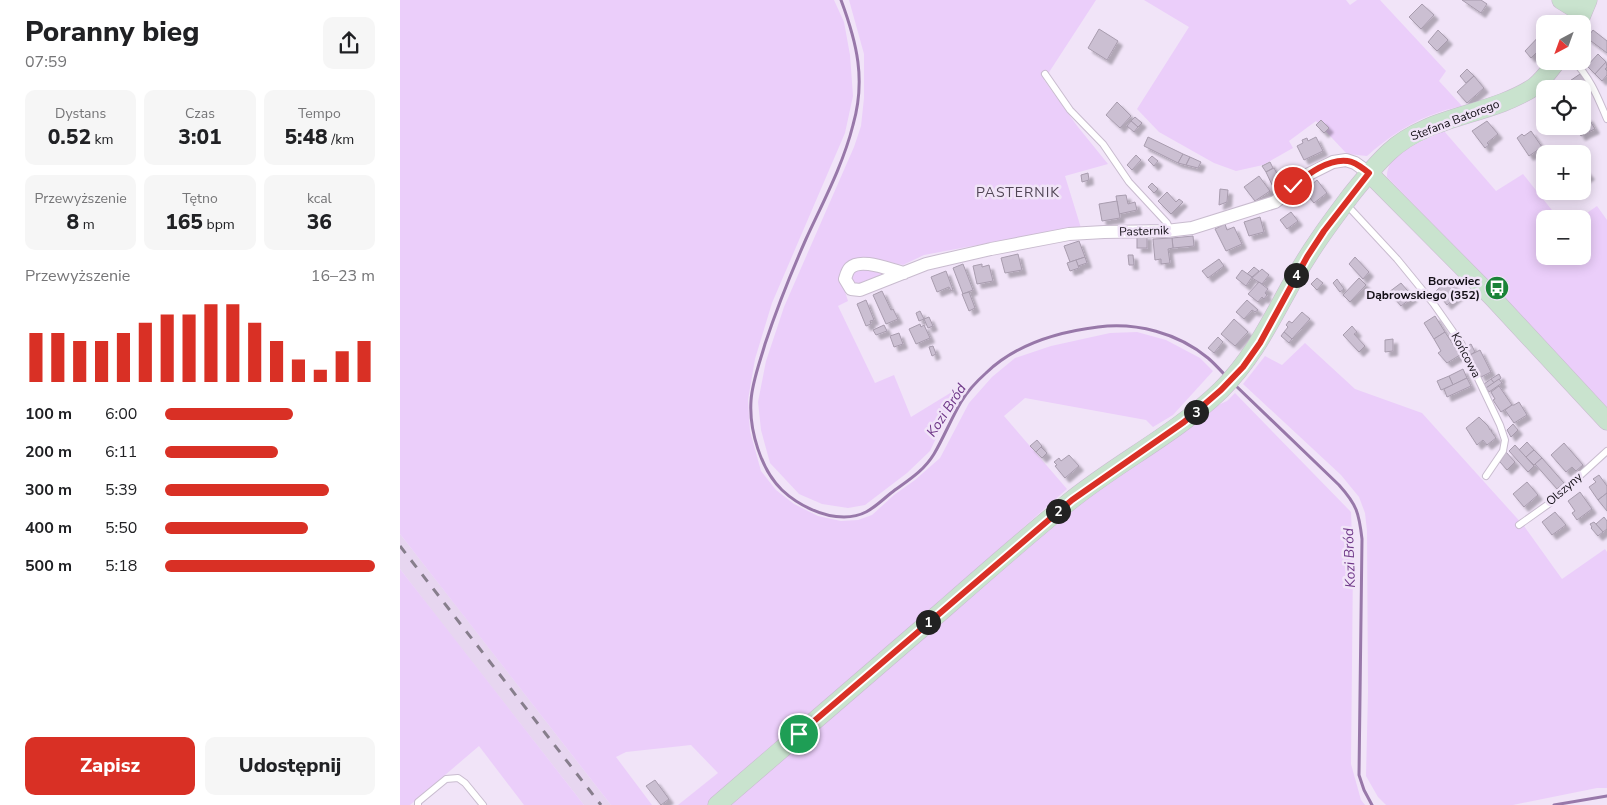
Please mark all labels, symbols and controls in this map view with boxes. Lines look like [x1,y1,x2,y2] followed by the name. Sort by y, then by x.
[25,13,199,51] text: Poranny bieg
[1536,15,1591,70] north arrow
[1536,15,1591,265] map controls
[323,17,375,69] button: share
[25,51,67,73] text: 07:59
[1536,80,1591,135] button: locate
[1408,96,1502,144] street label: Stefana Batorego
[55,104,106,123] text: Dystans
[185,104,215,123] text: Czas
[298,104,341,123] text: Tempo
[48,123,91,151] text: 0.52
[178,123,222,151] text: 3:01
[284,123,328,151] text: 5:48
[91,130,114,149] text: km
[328,130,354,149] text: /km
[1536,145,1591,200] button: +
[1272,165,1314,207] pin
[1279,172,1307,200] icon: check
[976,183,1060,202] district label: PASTERNIK
[35,189,127,208] text: Przewyższenie
[182,189,218,208] text: Tętno
[307,189,332,208] text: kcal
[67,208,79,236] text: 8
[165,208,203,236] text: 165
[307,208,332,236] text: 36
[1536,210,1591,265] button: −
[79,215,95,234] text: m
[203,215,235,234] text: bpm
[1119,222,1170,240] street label: Pasternik
[1284,262,1308,288] pin: 4
[25,265,130,287] text: Przewyższenie
[311,265,375,287] text: 16–23 m
[1292,266,1301,285] text: 4
[1366,273,1480,303] place label: Borowiec Dąbrowskiego (352)
[1484,275,1510,301] bus stop icon: Borowiec Dąbrowskiego (352)
[1447,330,1485,380] street label: Końcowa
[922,379,971,441] water label: Kozi Bród
[1184,400,1208,424] pin: 3
[25,403,72,425] text: 100 m
[105,403,137,425] text: 6:00
[1192,403,1201,422] text: 3
[25,441,72,463] text: 200 m
[105,441,137,463] text: 6:11
[1543,468,1586,509] street label: Olszyny
[25,479,72,501] text: 300 m
[105,479,137,501] text: 5:39
[1046,498,1070,524] pin: 2
[1054,502,1063,521] text: 2
[25,517,72,539] text: 400 m
[105,517,137,539] text: 5:50
[1339,527,1360,588] water label: Kozi Bród
[25,555,72,577] text: 500 m
[105,555,137,577] text: 5:18
[916,610,940,634] pin: 1
[924,613,933,632] text: 1
[778,713,820,755] pin
[785,720,813,748] icon: arrive
[25,737,195,795] button: Zapisz
[205,737,375,795] button: Udostępnij

